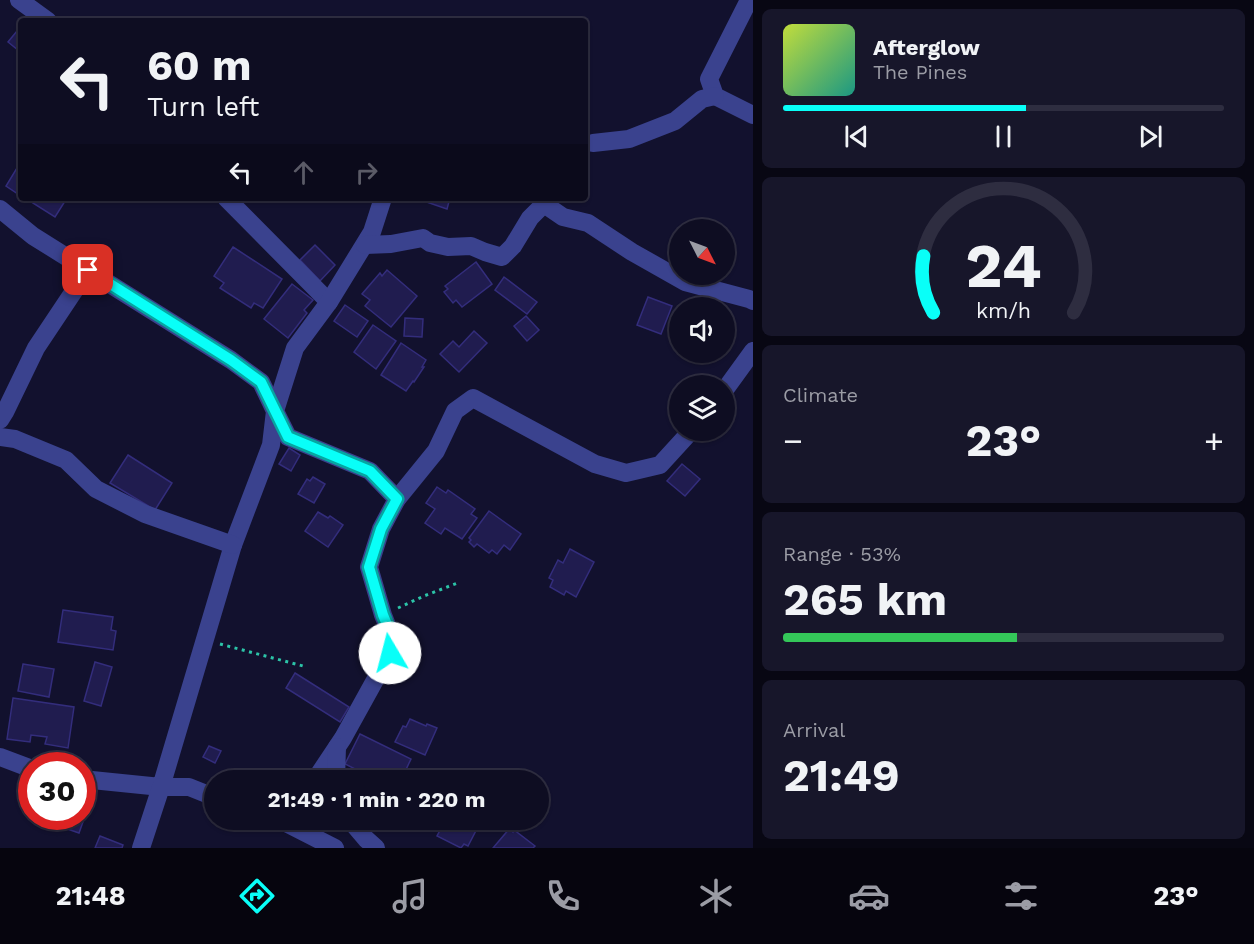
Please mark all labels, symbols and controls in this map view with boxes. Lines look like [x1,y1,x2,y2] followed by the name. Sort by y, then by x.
[873,35,980,60] text: Afterglow
[147,41,251,90] text: 60 m
[48,42,126,120] icon: left
[873,60,967,84] text: The Pines
[147,91,259,123] text: Turn left
[840,120,873,153] icon: previous
[987,120,1020,153] icon: pause
[1134,120,1167,153] icon: next
[224,156,257,189] icon: left
[287,156,320,189] icon: ahead
[350,156,383,189] icon: right
[669,219,735,285] north arrow
[669,219,735,441] map controls
[965,229,1042,302] text: 24
[62,244,113,295] pin
[71,253,104,286] icon: arrive
[669,297,735,363] button: sound
[976,299,1031,324] text: km/h
[669,375,735,441] button: layers
[783,383,858,407] text: Climate
[966,414,1041,467] text: 23°
[783,421,803,460] text: −
[1204,421,1224,460] text: +
[783,542,901,566] text: Range · 53%
[783,573,947,626] text: 265 km
[358,621,422,685] position arrow
[783,718,845,742] text: Arrival
[783,749,900,802] text: 21:49
[18,752,96,830] speed limit sign: 30
[268,787,485,812] text: 21:49 · 1 min · 220 m
[236,875,278,917] icon: directions
[389,875,431,917] icon: music
[542,875,584,917] icon: phone
[695,875,737,917] icon: climate
[848,875,890,917] icon: car
[1000,875,1042,917] icon: filters
[55,880,126,912] text: 21:48
[1153,880,1199,912] text: 23°

